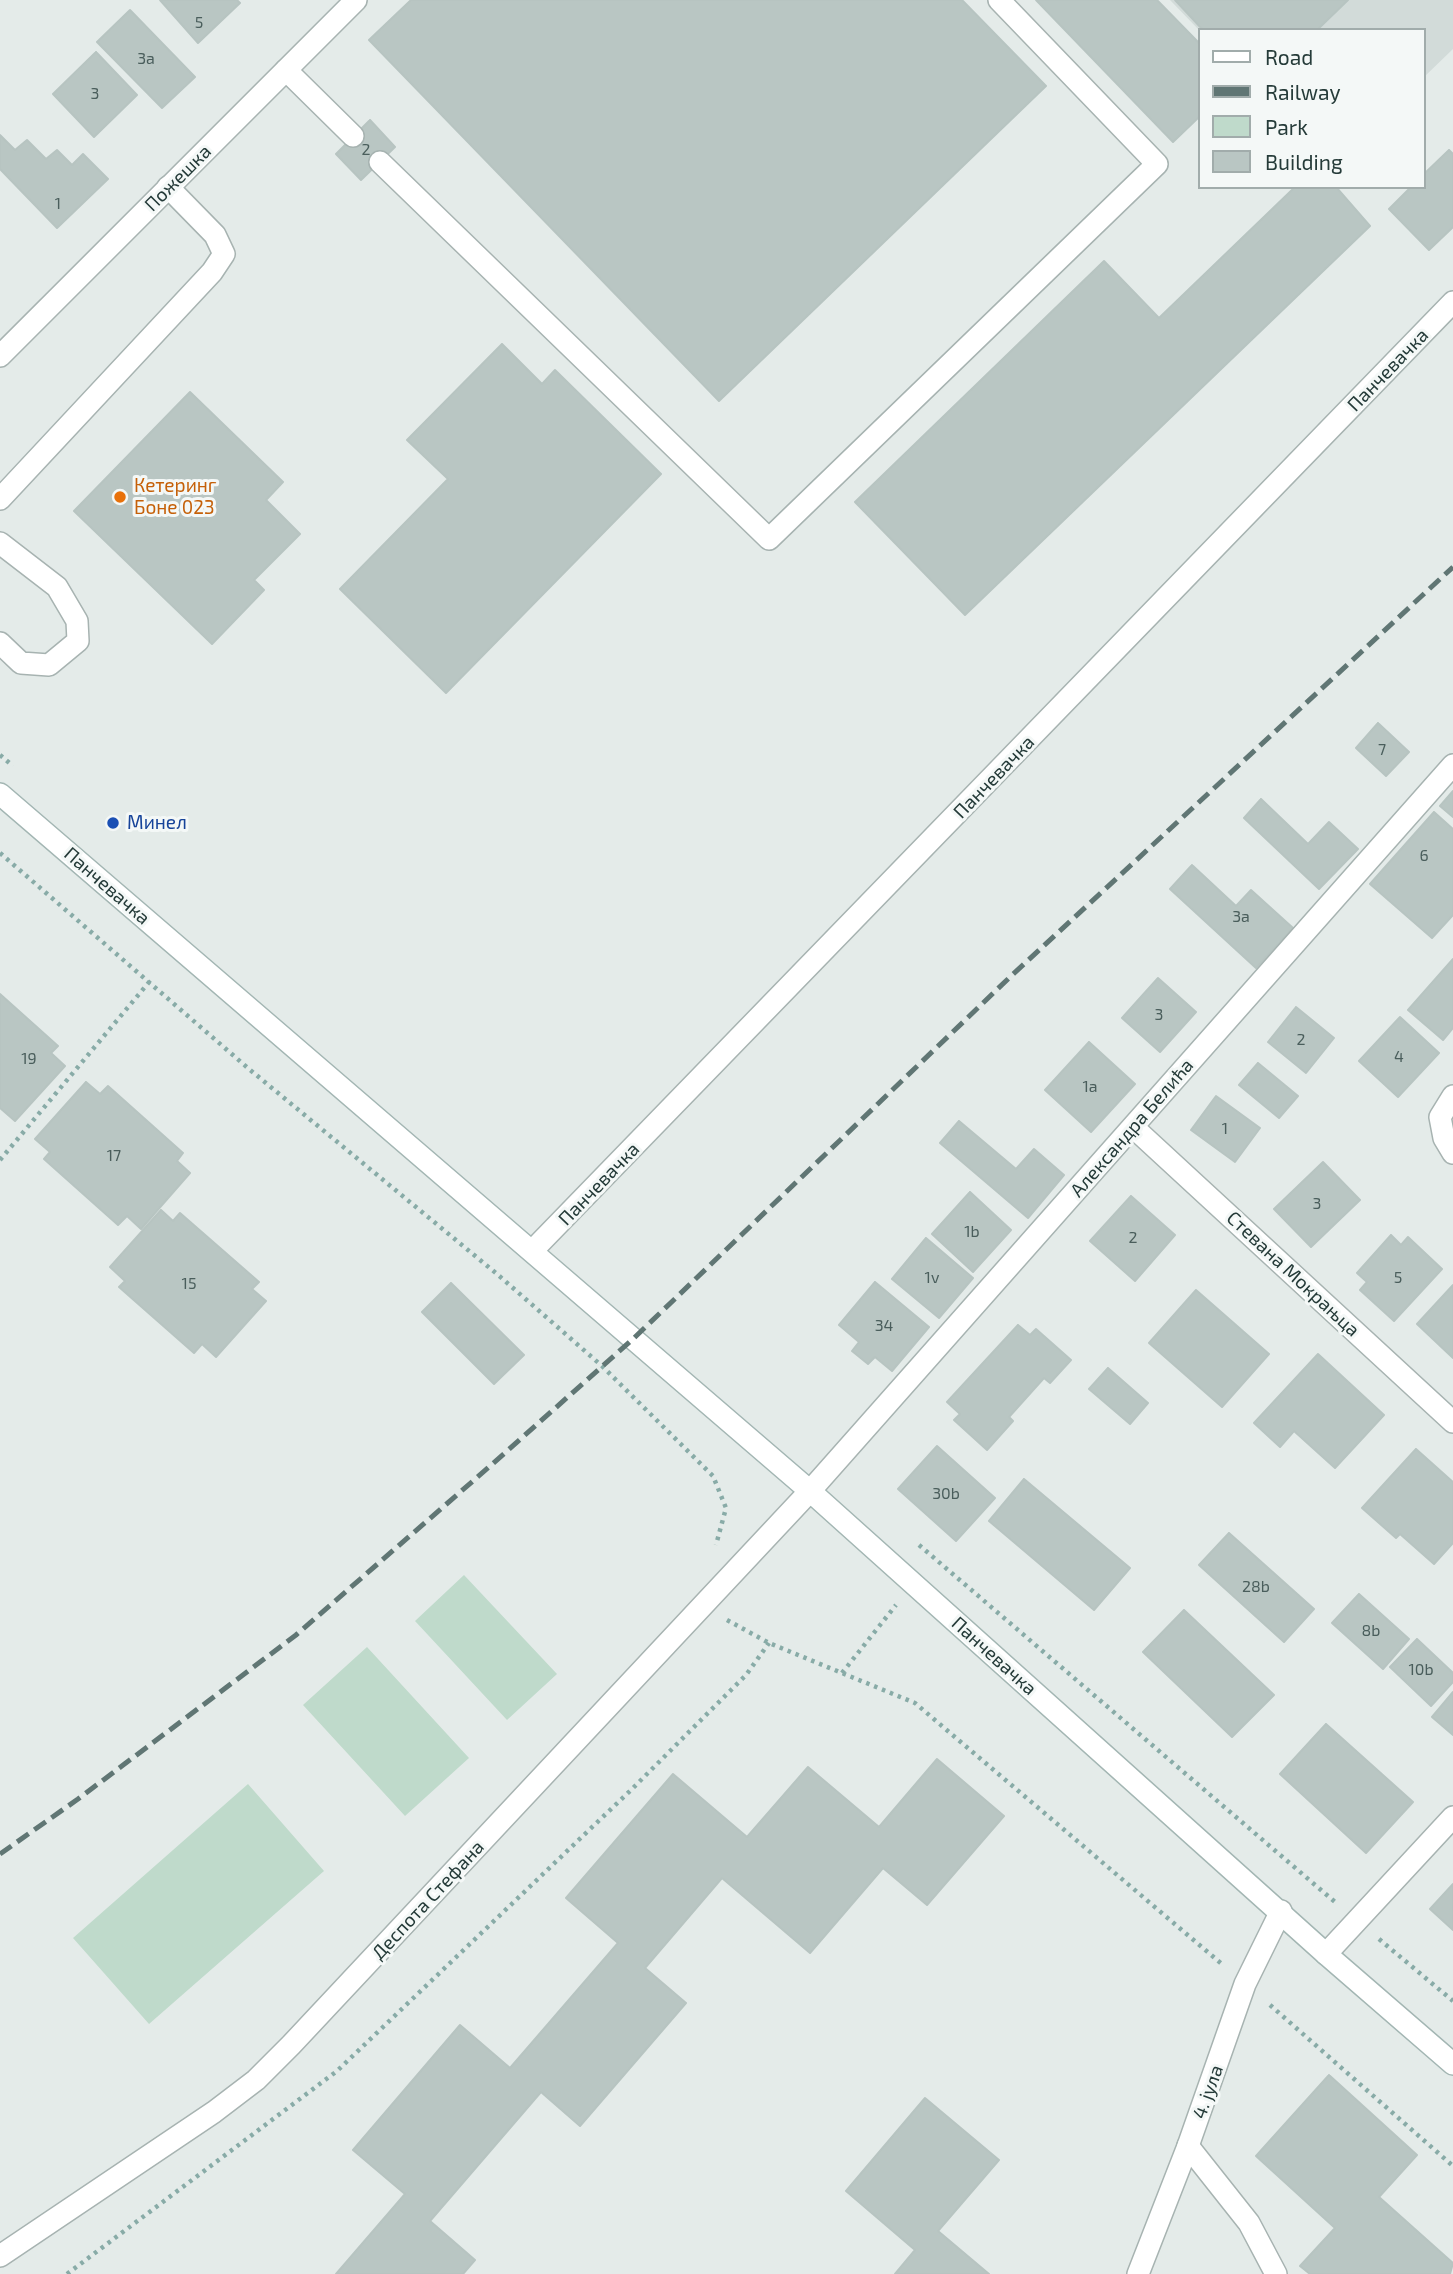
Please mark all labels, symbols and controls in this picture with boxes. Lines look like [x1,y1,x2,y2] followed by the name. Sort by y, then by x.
[195,13,203,33] house number: 5
[1198,28,1425,189] legend
[1265,44,1313,69] text: Road
[137,49,155,69] house number: 3a
[1265,79,1341,104] text: Railway
[91,84,99,104] house number: 3
[1265,114,1308,139] text: Park
[140,140,216,216] street label: Пожешка
[362,140,370,160] house number: 2
[1265,149,1343,174] text: Building
[55,194,61,214] house number: 1
[1343,324,1433,416] street label: Панчевачка
[134,475,217,519] place label: Кетеринг Боне 023
[112,489,128,505] marker: Кетеринг Боне 023
[949,731,1039,823] street label: Панчевачка
[1378,740,1386,760] house number: 7
[127,812,187,834] place label: Минел
[105,815,121,831] marker: Минел
[59,842,155,930] street label: Панчевачка
[1419,846,1429,866] house number: 6
[1232,907,1250,927] house number: 3a
[1155,1005,1163,1025] house number: 3
[1297,1030,1305,1050] house number: 2
[1394,1047,1404,1067] house number: 4
[21,1049,37,1069] house number: 19
[1066,1054,1198,1202] street label: Александра Белића
[1082,1077,1098,1097] house number: 1a
[1222,1119,1228,1139] house number: 1
[554,1138,644,1230] street label: Панчевачка
[107,1146,121,1166] house number: 17
[1313,1194,1321,1214] house number: 3
[1222,1207,1364,1341] street label: Стевана Мокрањца
[964,1222,980,1242] house number: 1b
[1129,1228,1137,1248] house number: 2
[925,1268,939,1288] house number: 1v
[1394,1268,1402,1288] house number: 5
[182,1274,196,1294] house number: 15
[875,1316,893,1336] house number: 34
[932,1484,960,1504] house number: 30b
[1242,1577,1270,1597] house number: 28b
[947,1612,1041,1700] street label: Панчевачка
[1362,1621,1380,1641] house number: 8b
[1408,1660,1434,1680] house number: 10b
[367,1836,489,1964] street label: Деспота Стефана
[1188,2062,1228,2122] street label: 4. јула

